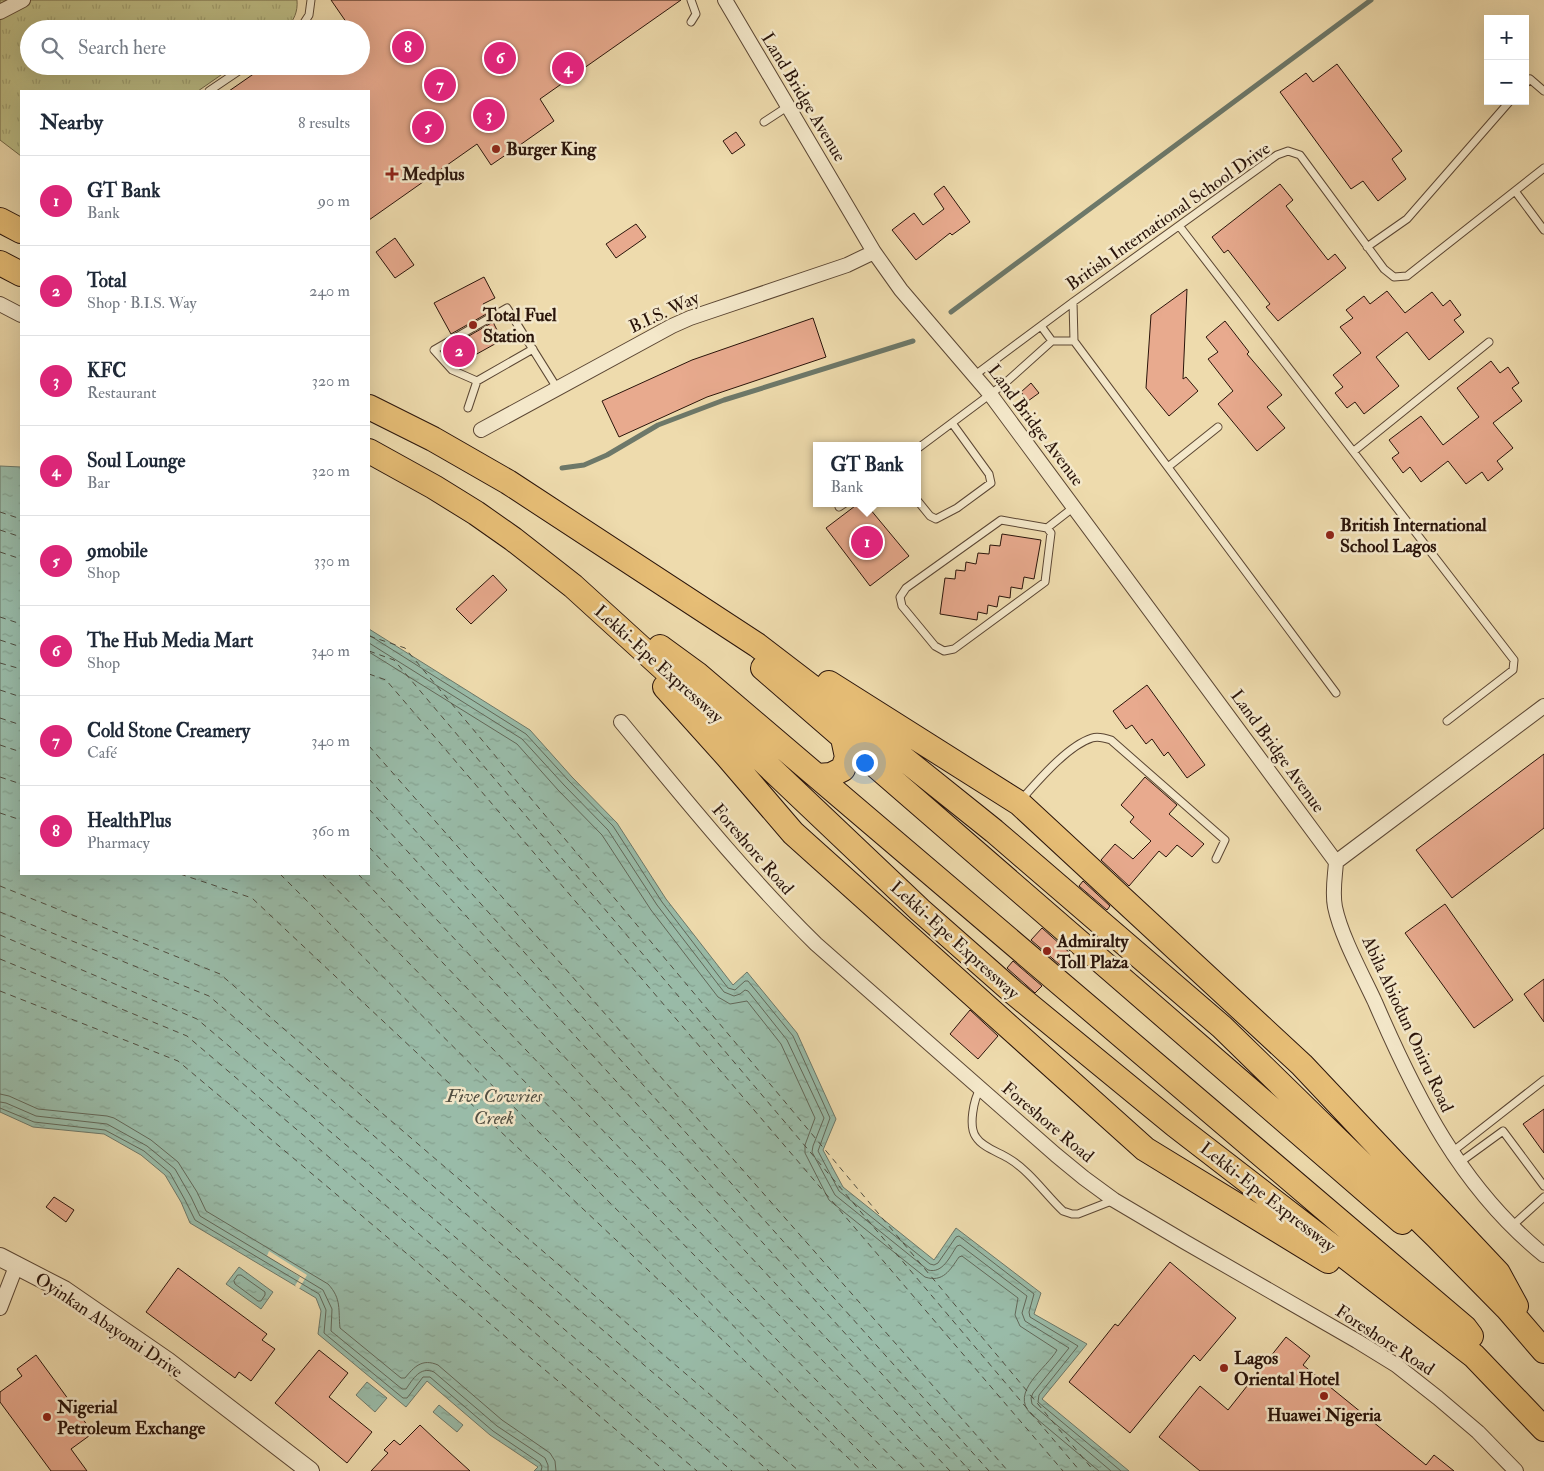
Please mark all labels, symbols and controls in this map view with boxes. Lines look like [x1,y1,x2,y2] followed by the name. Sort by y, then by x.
[1484,15,1529,105] map controls
[1484,15,1529,60] button: +
[20,20,370,75] search box
[392,28,424,66] pin: 8
[756,29,851,166] street label: Land Bridge Avenue
[38,34,66,62] icon: search
[78,36,166,60] text: Search here
[484,39,516,77] pin: 6
[552,49,584,87] pin: 4
[1484,60,1529,105] button: −
[424,66,456,104] pin: 7
[473,96,505,134] pin: 3
[412,108,444,146] pin: 5
[40,109,103,136] text: Nearby
[298,113,350,133] text: 8 results
[1062,137,1275,296] street label: British International School Drive
[506,138,597,161] place label: Burger King
[490,143,502,155] marker: Burger King
[401,163,465,186] place label: Medplus
[386,168,398,180] marker: Medplus
[87,179,160,203] text: GT Bank
[53,191,59,211] text: 1
[318,191,350,211] text: 90 m
[87,203,120,223] text: Bank
[87,269,127,293] text: Total
[52,281,60,301] text: 2
[309,281,350,301] text: 240 m
[625,286,704,339] street label: B.I.S. Way
[87,293,197,313] text: Shop · B.I.S. Way
[482,304,557,348] place label: Total Fuel Station
[467,319,479,331] marker: Total Fuel Station
[443,332,475,370] pin: 2
[87,359,126,383] text: KFC
[982,360,1089,491] street label: Land Bridge Avenue
[53,371,59,391] text: 3
[312,371,350,391] text: 320 m
[87,383,156,403] text: Restaurant
[813,442,921,507] popup
[87,449,185,473] text: Soul Lounge
[830,453,904,477] text: GT Bank
[52,461,60,481] text: 4
[312,461,350,481] text: 320 m
[87,473,110,493] text: Bar
[830,477,863,497] text: Bank
[1340,514,1487,558] place label: British International School Lagos
[851,523,883,561] pin: 1
[1324,529,1336,541] marker: British International School Lagos
[87,539,148,563] text: 9mobile
[52,551,60,571] text: 5
[314,551,350,571] text: 330 m
[87,563,120,583] text: Shop
[589,600,729,729] street label: Lekki-Epe Expressway
[87,629,253,653] text: The Hub Media Mart
[52,641,60,661] text: 6
[311,641,350,661] text: 340 m
[87,653,120,673] text: Shop
[1225,685,1330,818] street label: Land Bridge Avenue
[87,719,250,743] text: Cold Stone Creamery
[52,731,60,751] text: 7
[311,731,350,751] text: 340 m
[87,743,117,763] text: Café
[852,750,878,776] your location
[707,799,799,900] street label: Foreshore Road
[87,809,171,833] text: HealthPlus
[52,821,60,841] text: 8
[312,821,350,841] text: 360 m
[87,833,150,853] text: Pharmacy
[885,876,1025,1005] street label: Lekki-Epe Expressway
[1056,930,1129,974] place label: Admiralty Toll Plaza
[1356,932,1459,1116] street label: Abila Abiodun Oniru Road
[1041,945,1053,957] marker: Admiralty Toll Plaza
[997,1077,1099,1168] street label: Foreshore Road
[445,1084,543,1130] water label: Five Cowries Creek
[1195,1137,1341,1258] street label: Lekki-Epe Expressway
[30,1267,187,1384] street label: Oyinkan Abayomi Drive
[1331,1300,1439,1381] street label: Foreshore Road
[1234,1347,1340,1391] place label: Lagos Oriental Hotel
[1218,1362,1230,1374] marker: Lagos Oriental Hotel
[1318,1390,1330,1402] marker: Huawei Nigeria
[56,1396,206,1440] place label: Nigerial Petroleum Exchange
[1267,1404,1382,1427] place label: Huawei Nigeria
[41,1411,53,1423] marker: Nigerial Petroleum Exchange

